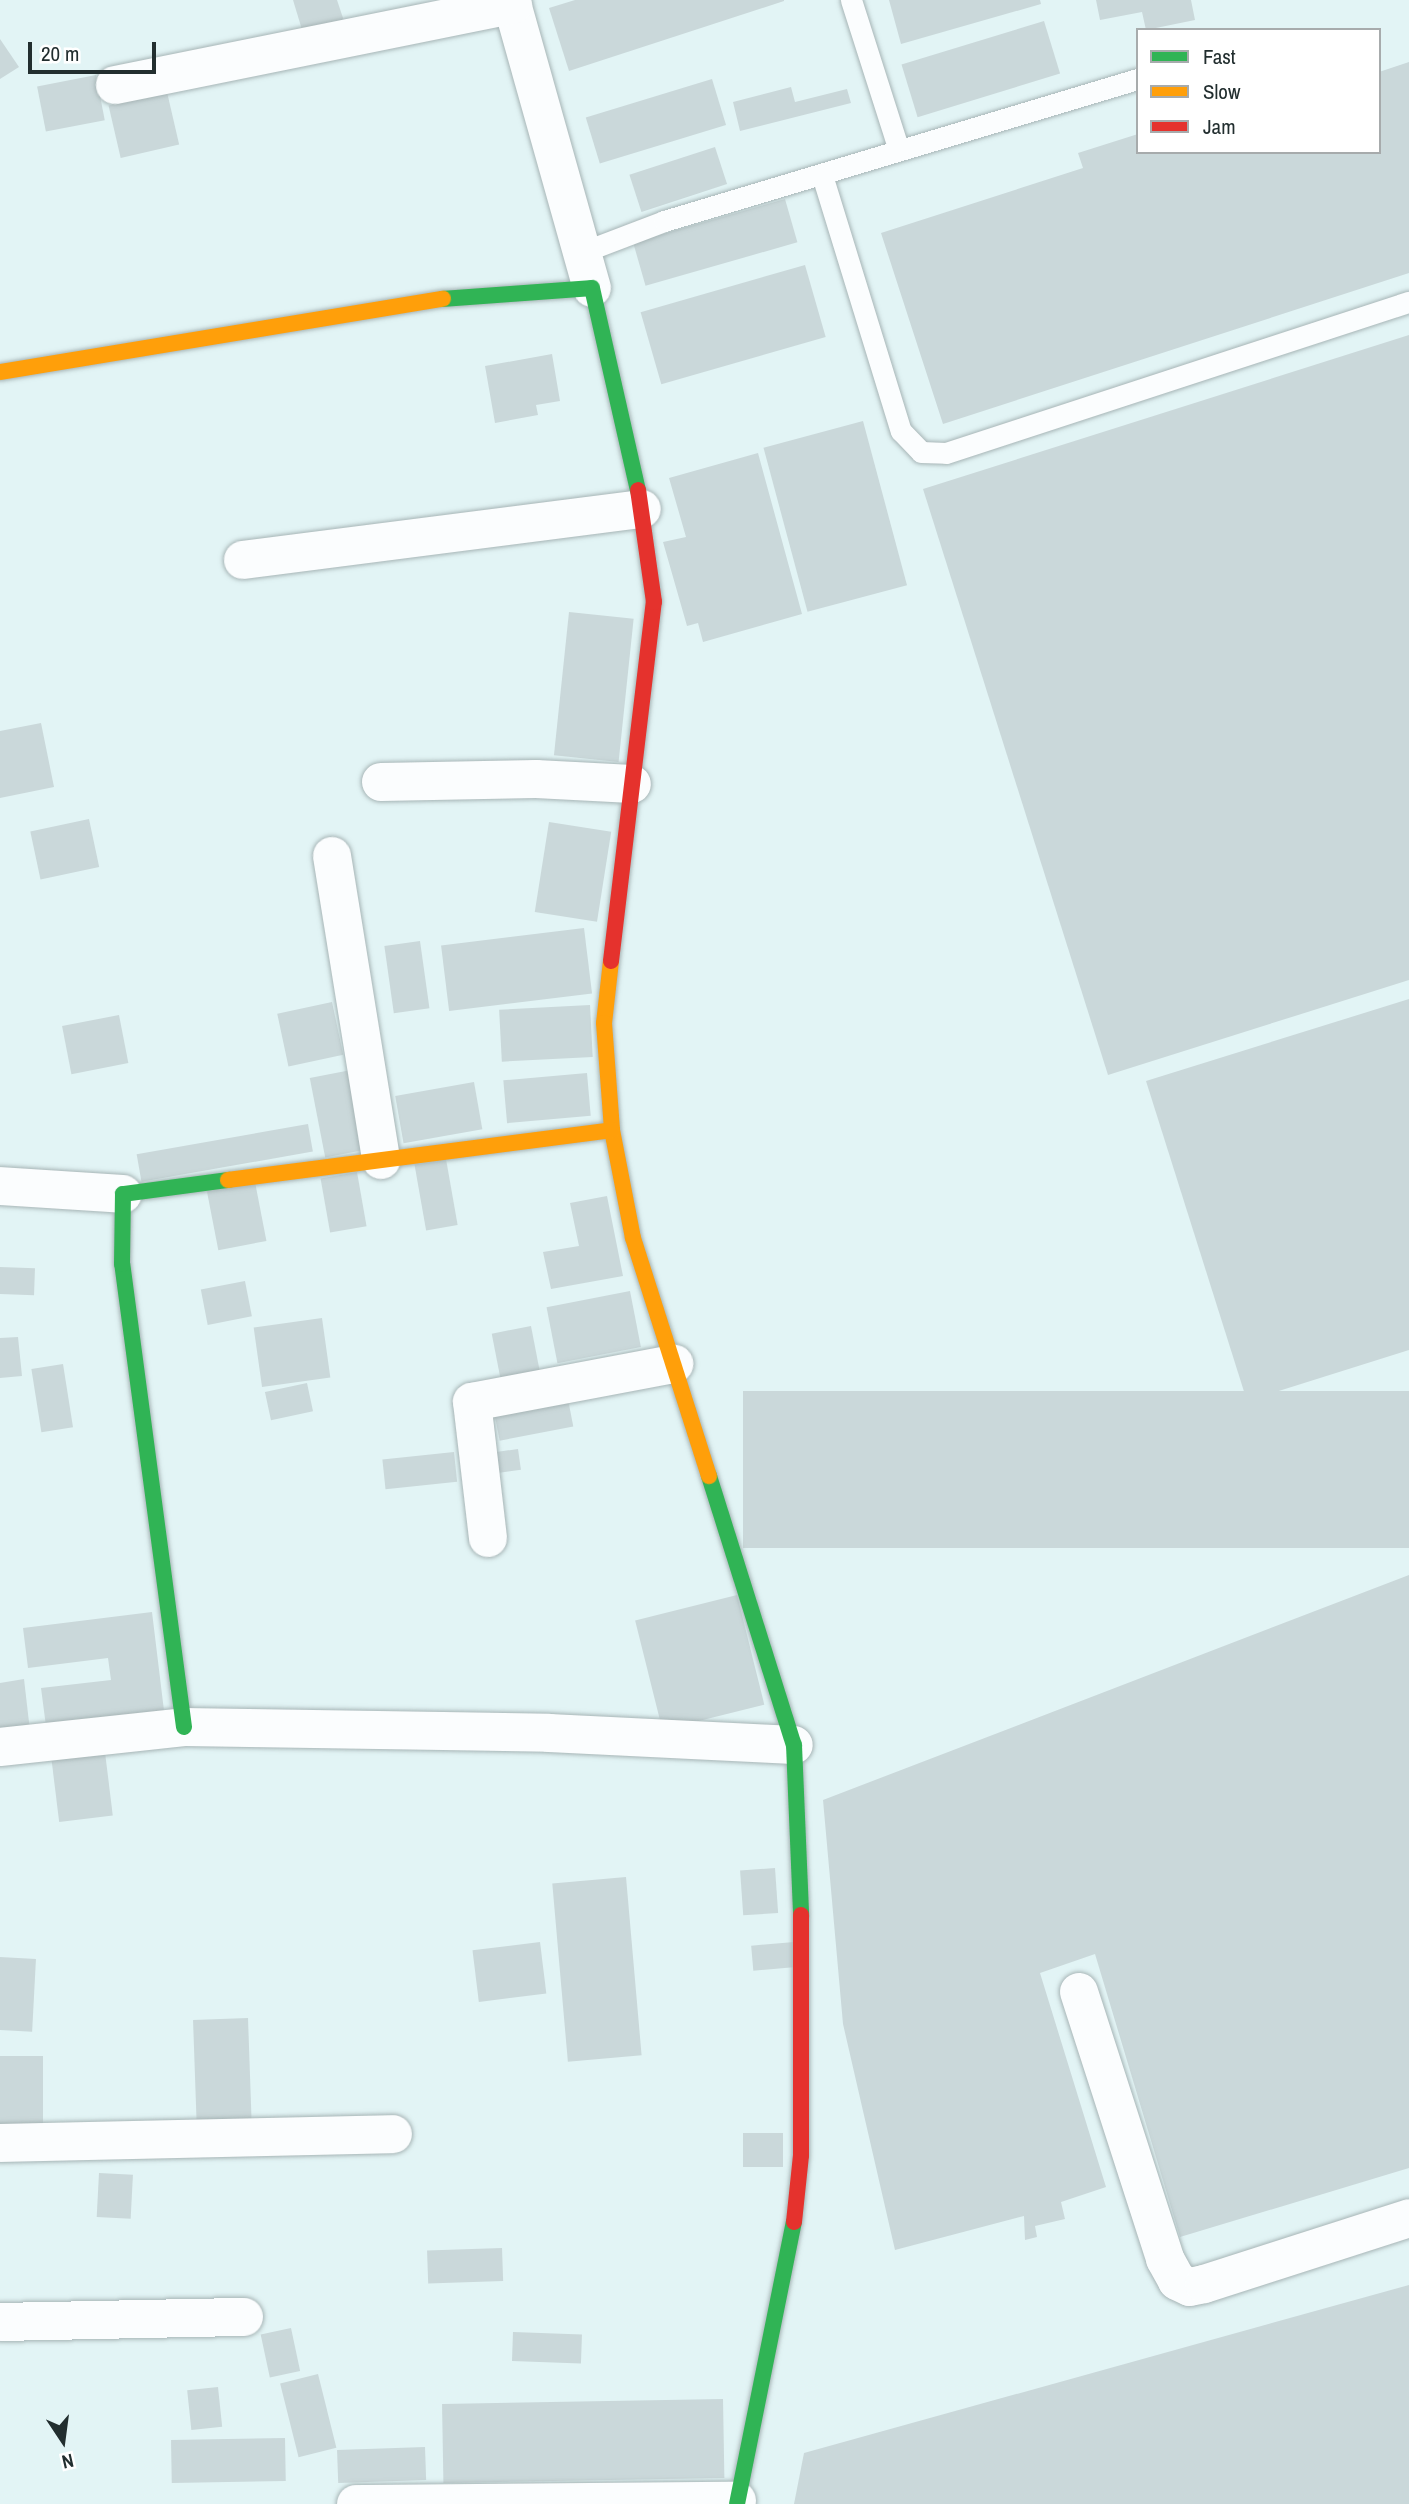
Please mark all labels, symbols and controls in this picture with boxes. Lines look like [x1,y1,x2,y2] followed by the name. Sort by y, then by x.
[32,28,159,72] scale bar
[1136,28,1381,154] legend
[41,39,79,68] text: 20 m
[1203,42,1236,71] text: Fast
[1203,77,1240,106] text: Slow
[1203,112,1236,141] text: Jam
[28,2406,98,2476] north arrow
[59,2448,76,2475] text: N

